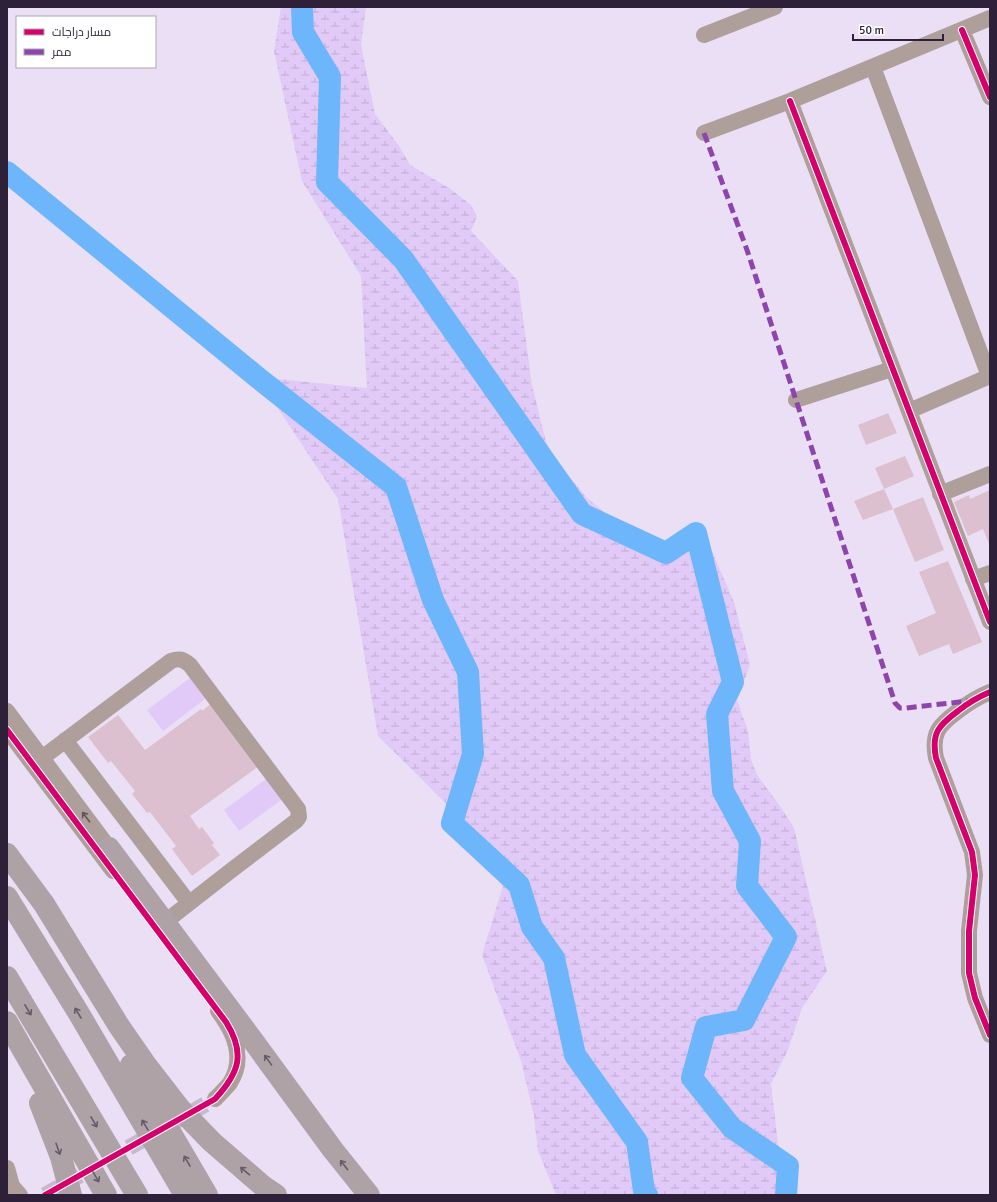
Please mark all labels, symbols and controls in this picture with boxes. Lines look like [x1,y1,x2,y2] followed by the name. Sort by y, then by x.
[16,16,156,68] legend
[853,16,943,42] scale bar
[859,23,884,38] text: 50 m
[52,25,111,40] text: مسار دراجات
[51,45,71,60] text: ممر
[82,811,90,822] one-way arrow
[24,1004,32,1016] one-way arrow
[74,1007,82,1019] one-way arrow
[263,1055,272,1066] one-way arrow
[91,1116,99,1128] one-way arrow
[140,1119,148,1131] one-way arrow
[54,1143,62,1155] one-way arrow
[183,1155,191,1167] one-way arrow
[340,1159,349,1170] one-way arrow
[239,1167,250,1176] one-way arrow
[92,1171,100,1183] one-way arrow

